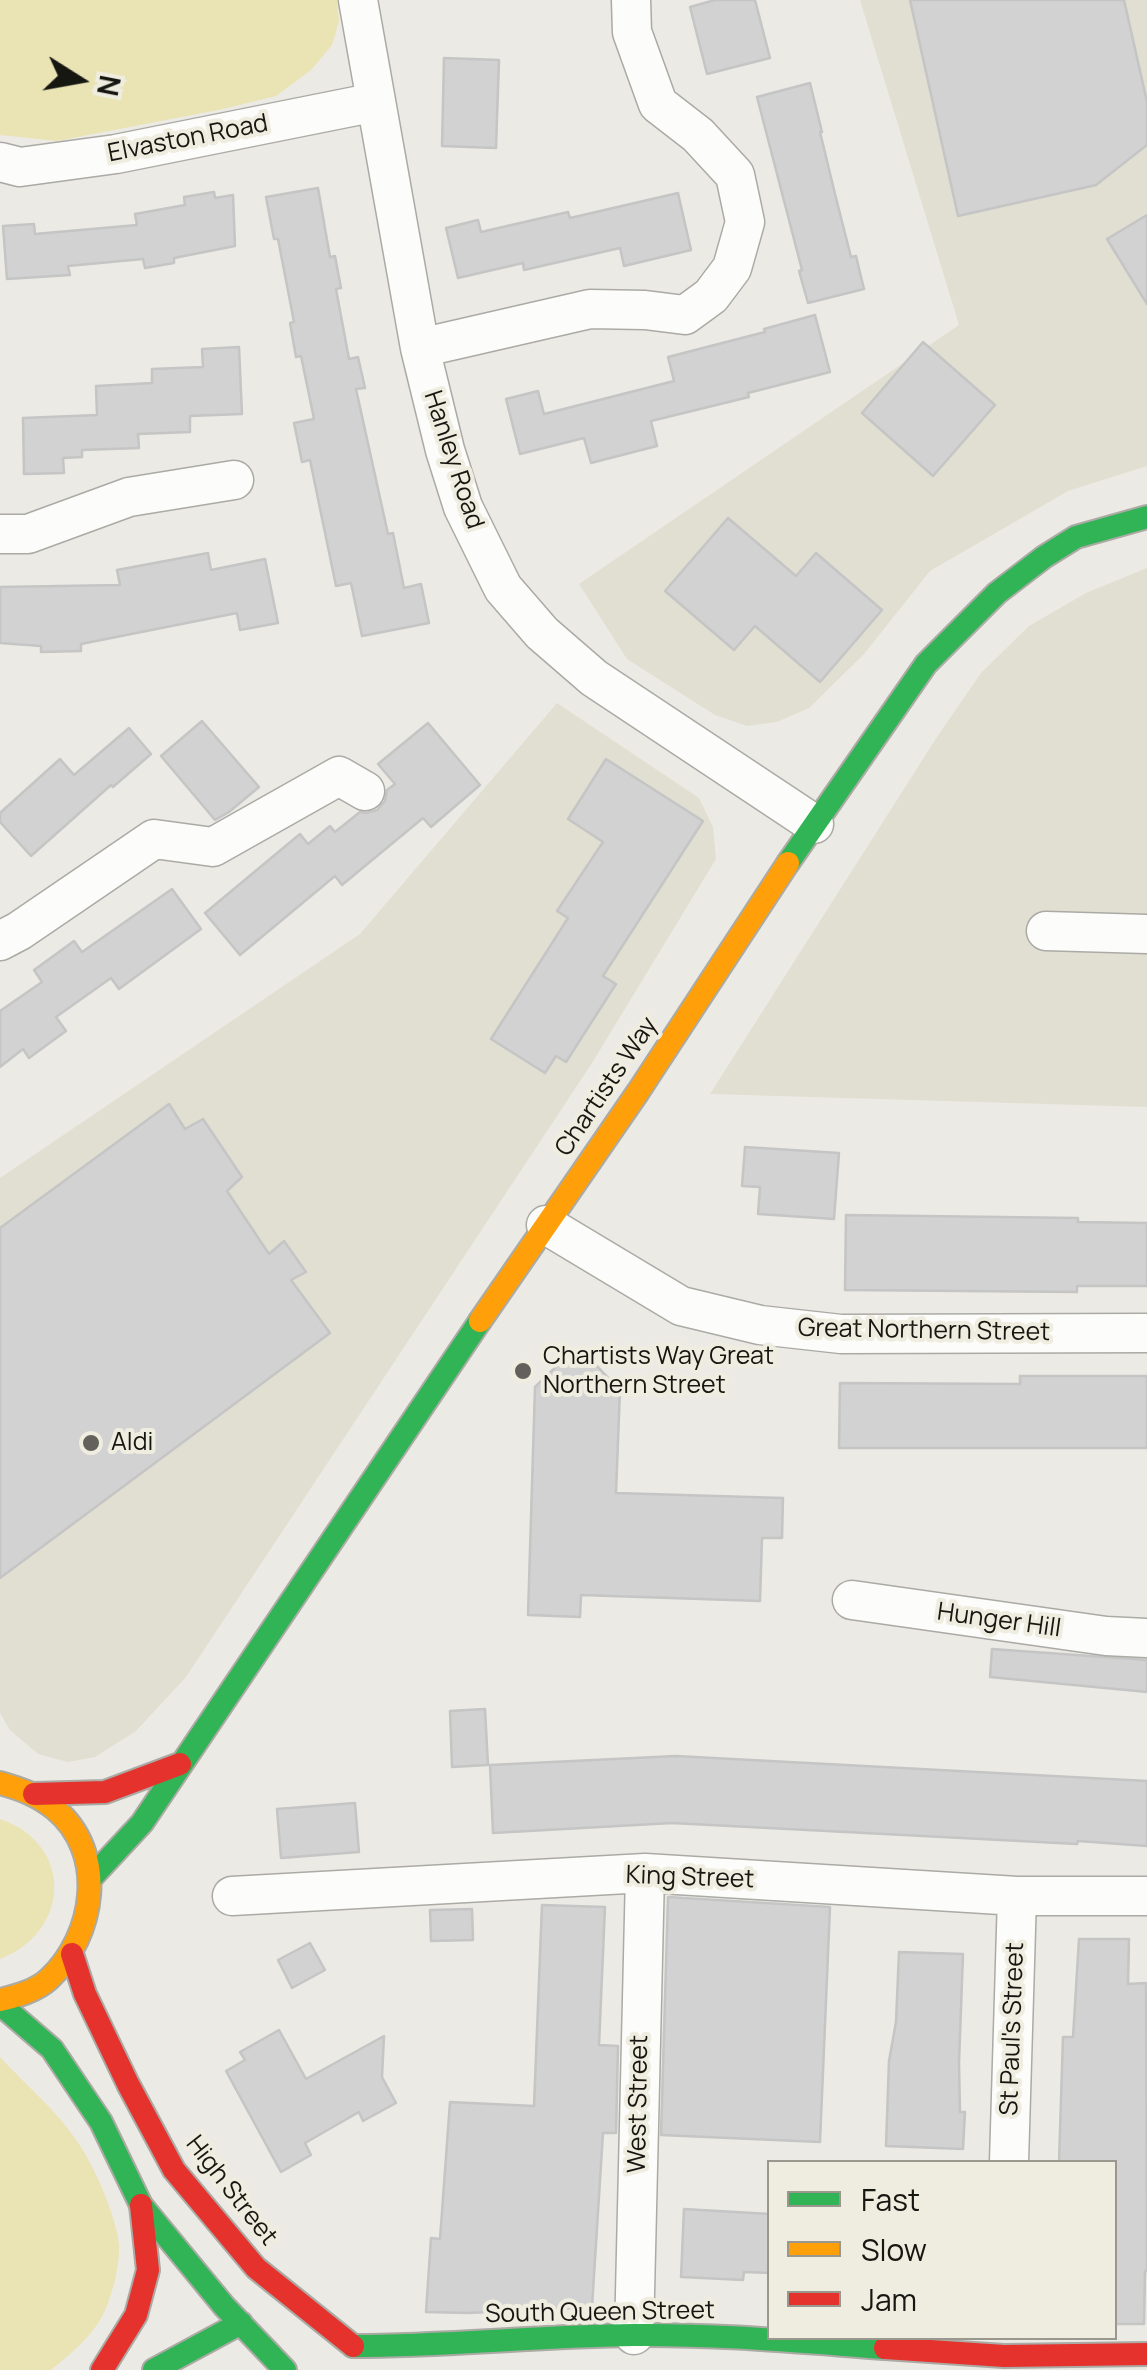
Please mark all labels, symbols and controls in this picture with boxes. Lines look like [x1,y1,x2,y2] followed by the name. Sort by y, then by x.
[30,30,130,130] north arrow
[89,72,130,99] text: N
[105,109,271,169] street label: Elvaston Road
[417,387,489,533] street label: Hanley Road
[549,1012,665,1162] street label: Chartists Way
[798,1314,1050,1348] street label: Great Northern Street
[543,1342,774,1401] place label: Chartists Way Great Northern Street
[512,1360,534,1382] marker: Chartists Way Great Northern Street
[111,1428,153,1458] place label: Aldi
[80,1432,102,1454] marker: Aldi
[935,1597,1063,1645] street label: Hunger Hill
[625,1861,755,1895] street label: King Street
[995,1942,1031,2116] street label: St Paul's Street
[623,2035,655,2173] street label: West Street
[179,2130,283,2252] street label: High Street
[767,2160,1117,2340] legend
[861,2179,920,2220] text: Fast
[861,2229,927,2270] text: Slow
[861,2279,917,2320] text: Jam
[485,2296,715,2330] street label: South Queen Street

